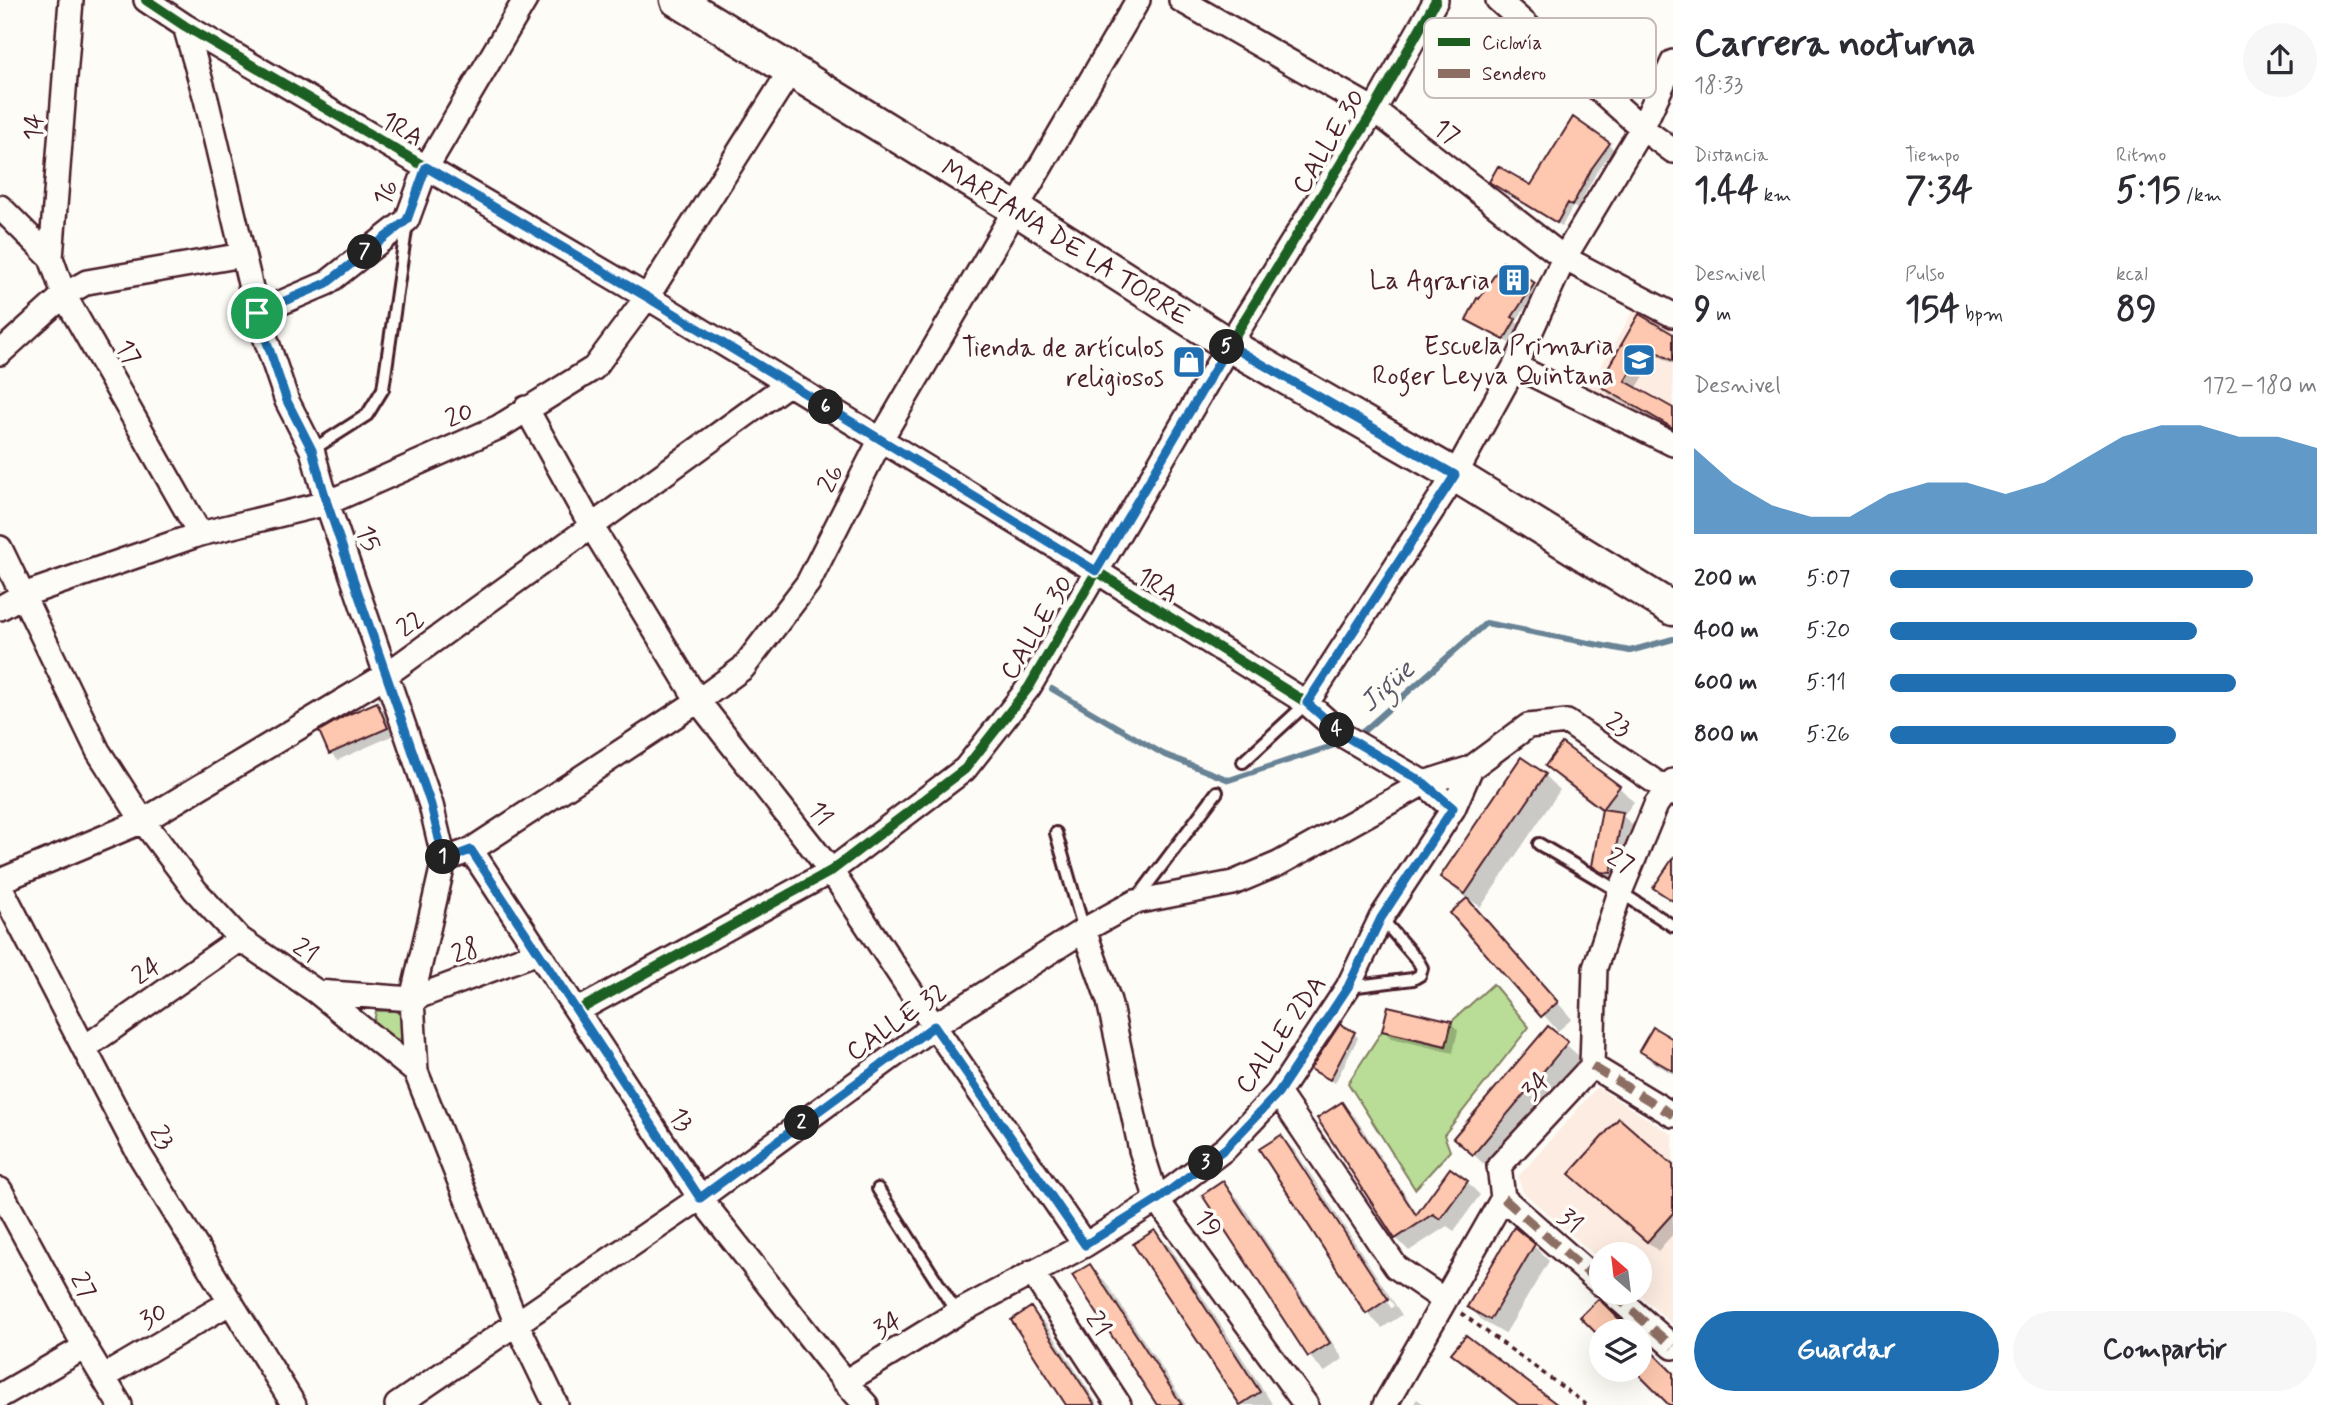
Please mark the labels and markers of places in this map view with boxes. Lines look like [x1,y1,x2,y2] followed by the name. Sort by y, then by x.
[348,234,382,270] pin: 7
[1495,261,1533,299] building icon: La Agraria
[1370,265,1490,299] place label: La Agraria
[227,283,287,343] pin
[1210,330,1244,364] pin: 5
[1372,330,1614,397] place label: Escuela Primaria Roger Leyva Quintana
[962,332,1164,396] place label: Tienda de artículos religiosos
[1620,341,1658,379] school or university icon: Escuela Primaria Roger Leyva Quintana
[1170,343,1208,381] shop icon: Tienda de artículos religiosos
[808,390,844,424] pin: 6
[1320,712,1354,748] pin: 4
[426,840,460,874] pin: 1
[784,1106,820,1140] pin: 2
[1188,1146,1224,1180] pin: 3

